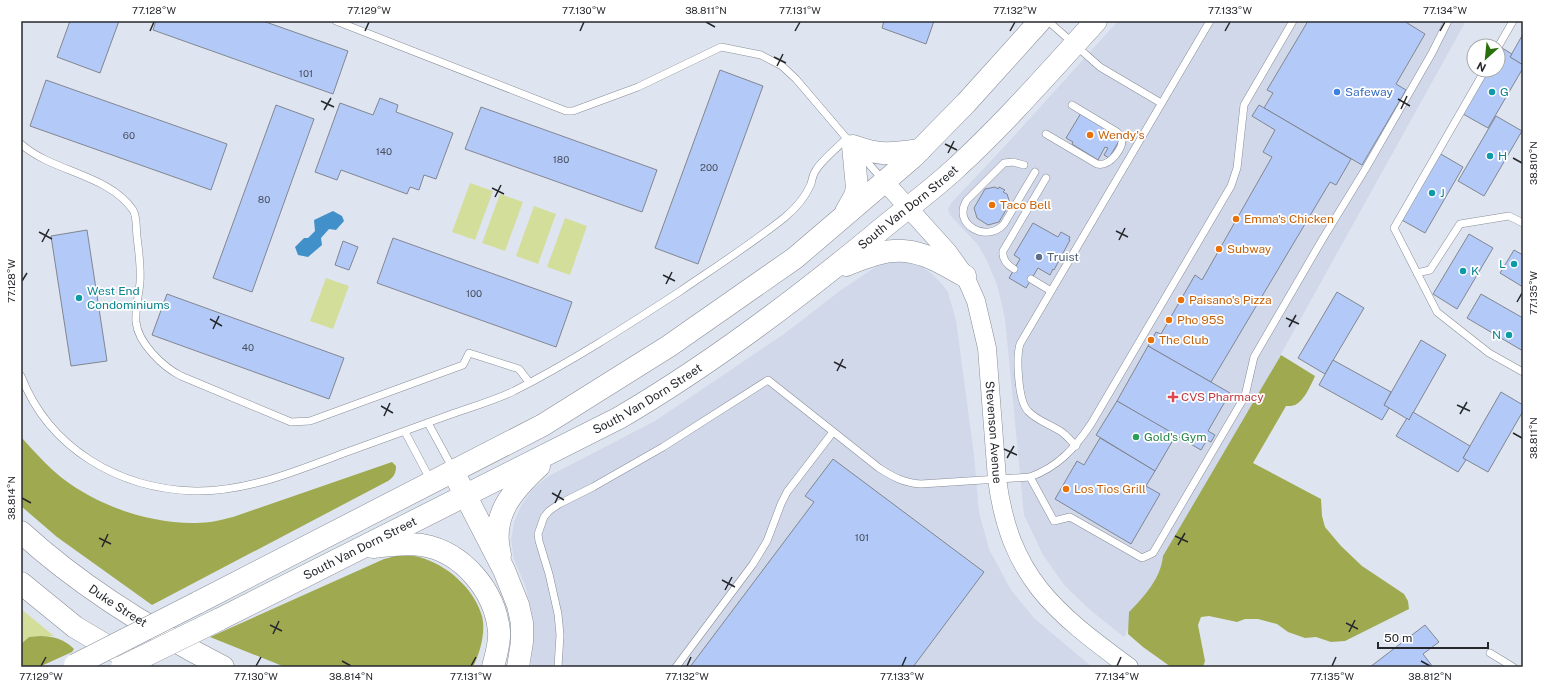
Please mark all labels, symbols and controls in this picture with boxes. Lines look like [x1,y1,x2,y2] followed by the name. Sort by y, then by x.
[132,4,176,16] text: 77.128°W
[347,4,391,16] text: 77.129°W
[562,4,606,16] text: 77.130°W
[685,4,727,16] text: 38.811°N
[779,4,821,16] text: 77.131°W
[993,4,1037,16] text: 77.132°W
[1208,4,1252,16] text: 77.133°W
[1423,4,1467,16] text: 77.134°W
[1466,38,1506,78] north arrow
[1475,60,1488,74] text: N
[299,67,313,79] house number: 101
[1345,85,1393,99] place label: Safeway
[1500,85,1509,99] place label: G
[1332,87,1342,97] marker: Safeway
[1487,87,1497,97] marker: G
[1098,128,1144,142] place label: Wendy's
[123,129,135,141] house number: 60
[1085,130,1095,140] marker: Wendy's
[1527,141,1539,185] text: 38.810°N
[376,145,392,157] house number: 140
[1498,149,1507,163] place label: H
[1485,151,1495,161] marker: H
[553,153,569,165] house number: 180
[700,161,718,173] house number: 200
[855,162,961,252] street label: South Van Dorn Street
[1440,186,1445,200] place label: J
[1427,188,1437,198] marker: J
[258,193,270,205] house number: 80
[1000,198,1051,212] place label: Taco Bell
[987,200,997,210] marker: Taco Bell
[1244,212,1334,226] place label: Emma's Chicken
[1231,214,1241,224] marker: Emma's Chicken
[1227,242,1272,256] place label: Subway
[1214,244,1224,254] marker: Subway
[1047,250,1079,264] place label: Truist
[1034,252,1044,262] marker: Truist
[1499,257,1506,271] place label: L
[5,259,17,303] text: 77.128°W
[1509,259,1519,269] marker: L
[1471,264,1479,278] place label: K
[1458,266,1468,276] marker: K
[1527,270,1539,315] text: 77.135°W
[87,284,170,312] place label: West End Condominiums
[466,287,482,299] house number: 100
[74,293,84,303] marker: West End Condominiums
[1189,293,1272,307] place label: Paisano's Pizza
[1176,295,1186,305] marker: Paisano's Pizza
[1177,313,1224,327] place label: Pho 95S
[1164,315,1174,325] marker: Pho 95S
[1492,328,1501,342] place label: N
[1504,330,1514,340] marker: N
[1159,333,1209,347] place label: The Club
[1146,335,1156,345] marker: The Club
[242,341,254,353] house number: 40
[590,361,705,437] street label: South Van Dorn Street
[983,380,1005,484] street label: Stevenson Avenue
[1181,390,1264,404] place label: CVS Pharmacy
[1168,392,1178,402] marker: CVS Pharmacy
[1527,417,1539,459] text: 38.811°N
[1144,430,1207,444] place label: Gold's Gym
[1131,432,1141,442] marker: Gold's Gym
[5,476,17,520] text: 38.814°N
[1074,482,1146,496] place label: Los Tios Grill
[1061,484,1071,494] marker: Los Tios Grill
[301,514,419,583] street label: South Van Dorn Street
[855,531,869,543] house number: 101
[86,582,150,630] street label: Duke Street
[1378,624,1488,650] scale bar
[1384,631,1412,645] text: 50 m
[19,670,63,682] text: 77.129°W
[234,670,278,682] text: 77.130°W
[329,670,373,682] text: 38.814°N
[450,670,492,682] text: 77.131°W
[665,670,709,682] text: 77.132°W
[880,670,924,682] text: 77.133°W
[1095,670,1139,682] text: 77.134°W
[1310,670,1355,682] text: 77.135°W
[1408,670,1452,682] text: 38.812°N

